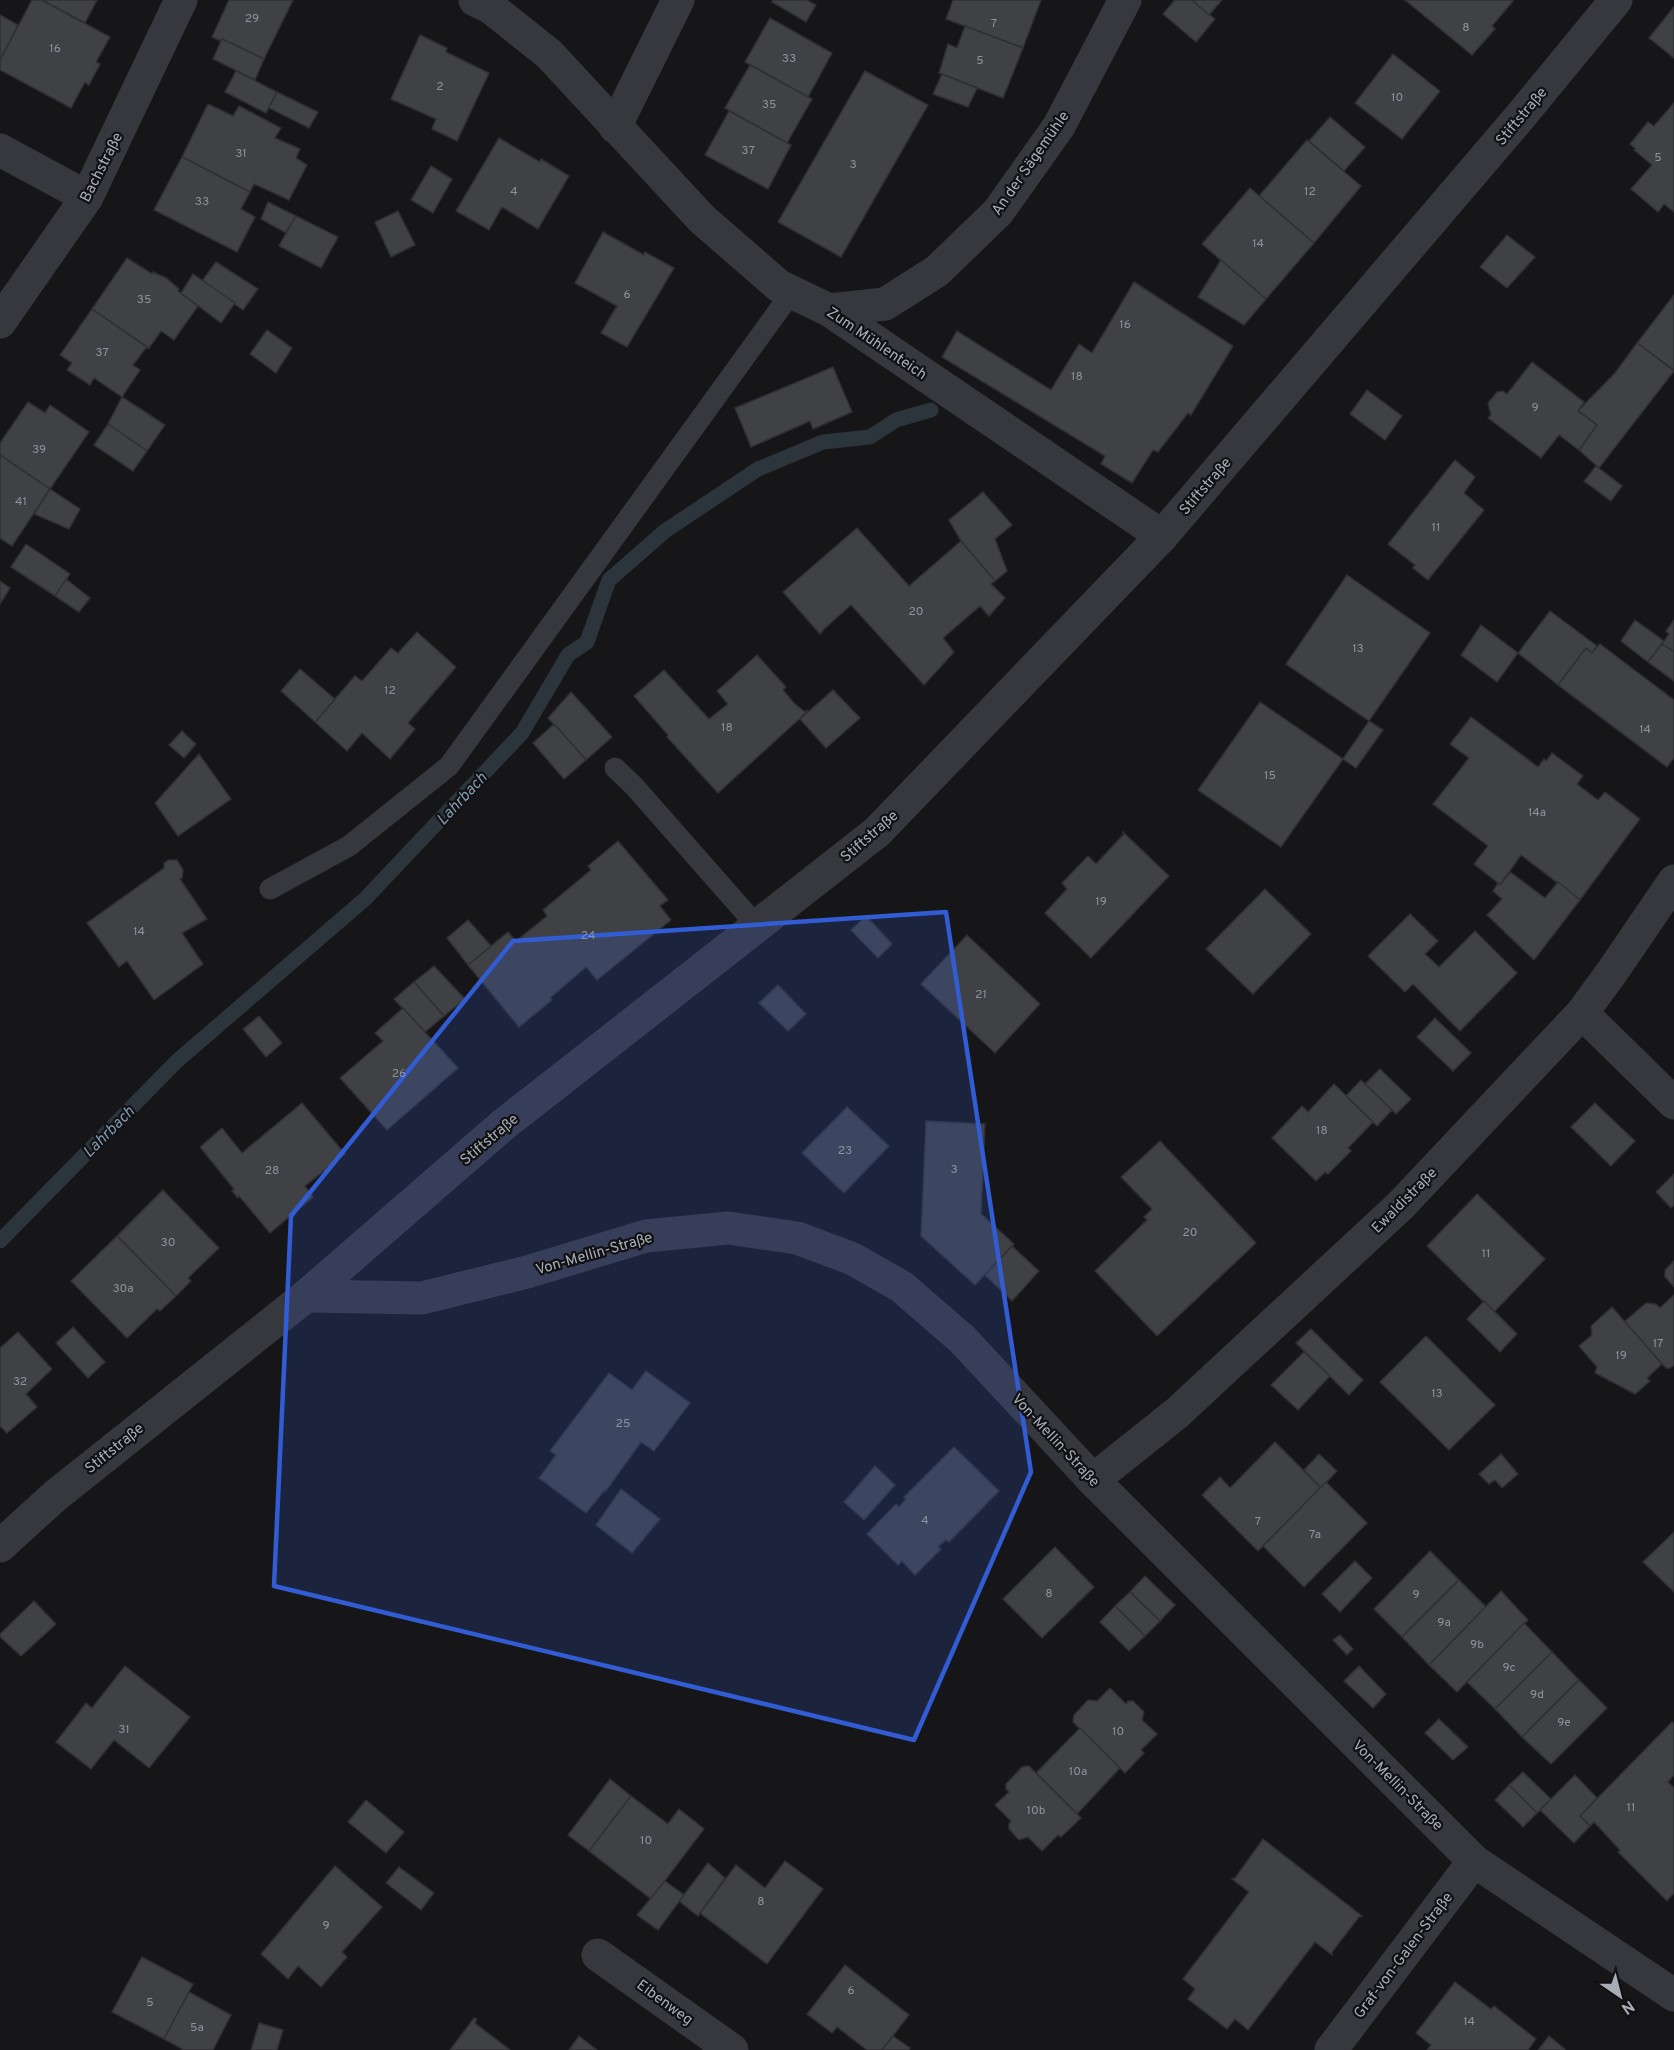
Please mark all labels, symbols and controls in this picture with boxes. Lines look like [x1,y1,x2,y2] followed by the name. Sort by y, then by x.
[245,11,259,27] house number: 29
[991,16,997,32] house number: 7
[1462,20,1470,36] house number: 8
[49,41,61,57] house number: 16
[782,51,796,67] house number: 33
[976,53,984,69] house number: 5
[436,79,444,95] house number: 2
[1492,84,1552,150] street label: Stiftstraße
[1391,90,1403,106] house number: 10
[762,97,776,113] house number: 35
[988,108,1074,220] street label: An der Sägemühle
[77,130,128,206] street label: Bachstraße
[741,143,755,159] house number: 37
[235,146,247,162] house number: 31
[1654,150,1662,166] house number: 5
[849,157,857,173] house number: 3
[510,184,518,200] house number: 4
[1304,184,1316,200] house number: 12
[195,194,209,210] house number: 33
[1252,236,1264,252] house number: 14
[623,287,631,303] house number: 6
[137,292,151,308] house number: 35
[822,304,930,385] street label: Zum Mühlenteich
[1119,317,1131,333] house number: 16
[95,345,109,361] house number: 37
[1071,369,1083,385] house number: 18
[1531,400,1539,416] house number: 9
[32,442,46,458] house number: 39
[1176,454,1236,520] street label: Stiftstraße
[15,494,27,510] house number: 41
[1432,520,1440,536] house number: 11
[908,604,924,620] house number: 20
[1352,641,1364,657] house number: 13
[384,683,396,699] house number: 12
[721,720,733,736] house number: 18
[1639,722,1651,738] house number: 14
[1264,768,1276,784] house number: 15
[433,769,492,830] water label: Lahrbach
[1528,805,1546,821] house number: 14a
[837,807,903,867] street label: Stiftstraße
[1095,894,1107,910] house number: 19
[133,924,145,940] house number: 14
[581,928,595,944] house number: 24
[975,987,987,1003] house number: 21
[392,1066,406,1082] house number: 26
[79,1102,140,1162] water label: Lahrbach
[457,1110,523,1170] street label: Stiftstraße
[1316,1123,1328,1139] house number: 18
[838,1143,852,1159] house number: 23
[950,1162,958,1178] house number: 3
[265,1163,279,1179] house number: 28
[1368,1164,1442,1238] street label: Ewaldistraße
[1182,1225,1198,1241] house number: 20
[534,1229,655,1280] street label: Von-Mellin-Straße
[161,1235,175,1251] house number: 30
[1482,1246,1490,1262] house number: 11
[112,1281,134,1297] house number: 30a
[1653,1336,1663,1352] house number: 17
[1615,1348,1627,1364] house number: 19
[13,1374,27,1390] house number: 32
[1431,1386,1443,1402] house number: 13
[1007,1390,1103,1492] street label: Von-Mellin-Straße
[616,1416,630,1432] house number: 25
[82,1420,148,1479] street label: Stiftstraße
[921,1513,929,1529] house number: 4
[1255,1514,1261,1530] house number: 7
[1309,1527,1321,1543] house number: 7a
[1045,1586,1053,1602] house number: 8
[1412,1587,1420,1603] house number: 9
[1437,1615,1451,1631] house number: 9a
[1470,1637,1484,1653] house number: 9b
[1502,1660,1516,1676] house number: 9c
[1530,1687,1544,1703] house number: 9d
[1557,1715,1571,1731] house number: 9e
[118,1722,130,1738] house number: 31
[1112,1724,1124,1740] house number: 10
[1348,1737,1446,1835] street label: Von-Mellin-Straße
[1069,1764,1087,1780] house number: 10a
[1627,1800,1635,1816] house number: 11
[1027,1803,1046,1819] house number: 10b
[640,1833,652,1849] house number: 10
[1350,1889,1458,2023] street label: Graf-von-Galen-Straße
[757,1894,765,1910] house number: 8
[322,1918,330,1934] house number: 9
[1590,1966,1650,2026] north arrow
[632,1976,696,2030] street label: Eibenweg
[847,1983,855,1999] house number: 6
[146,1995,154,2011] house number: 5
[1617,1995,1638,2018] text: N
[1463,2014,1475,2030] house number: 14
[190,2020,204,2036] house number: 5a

